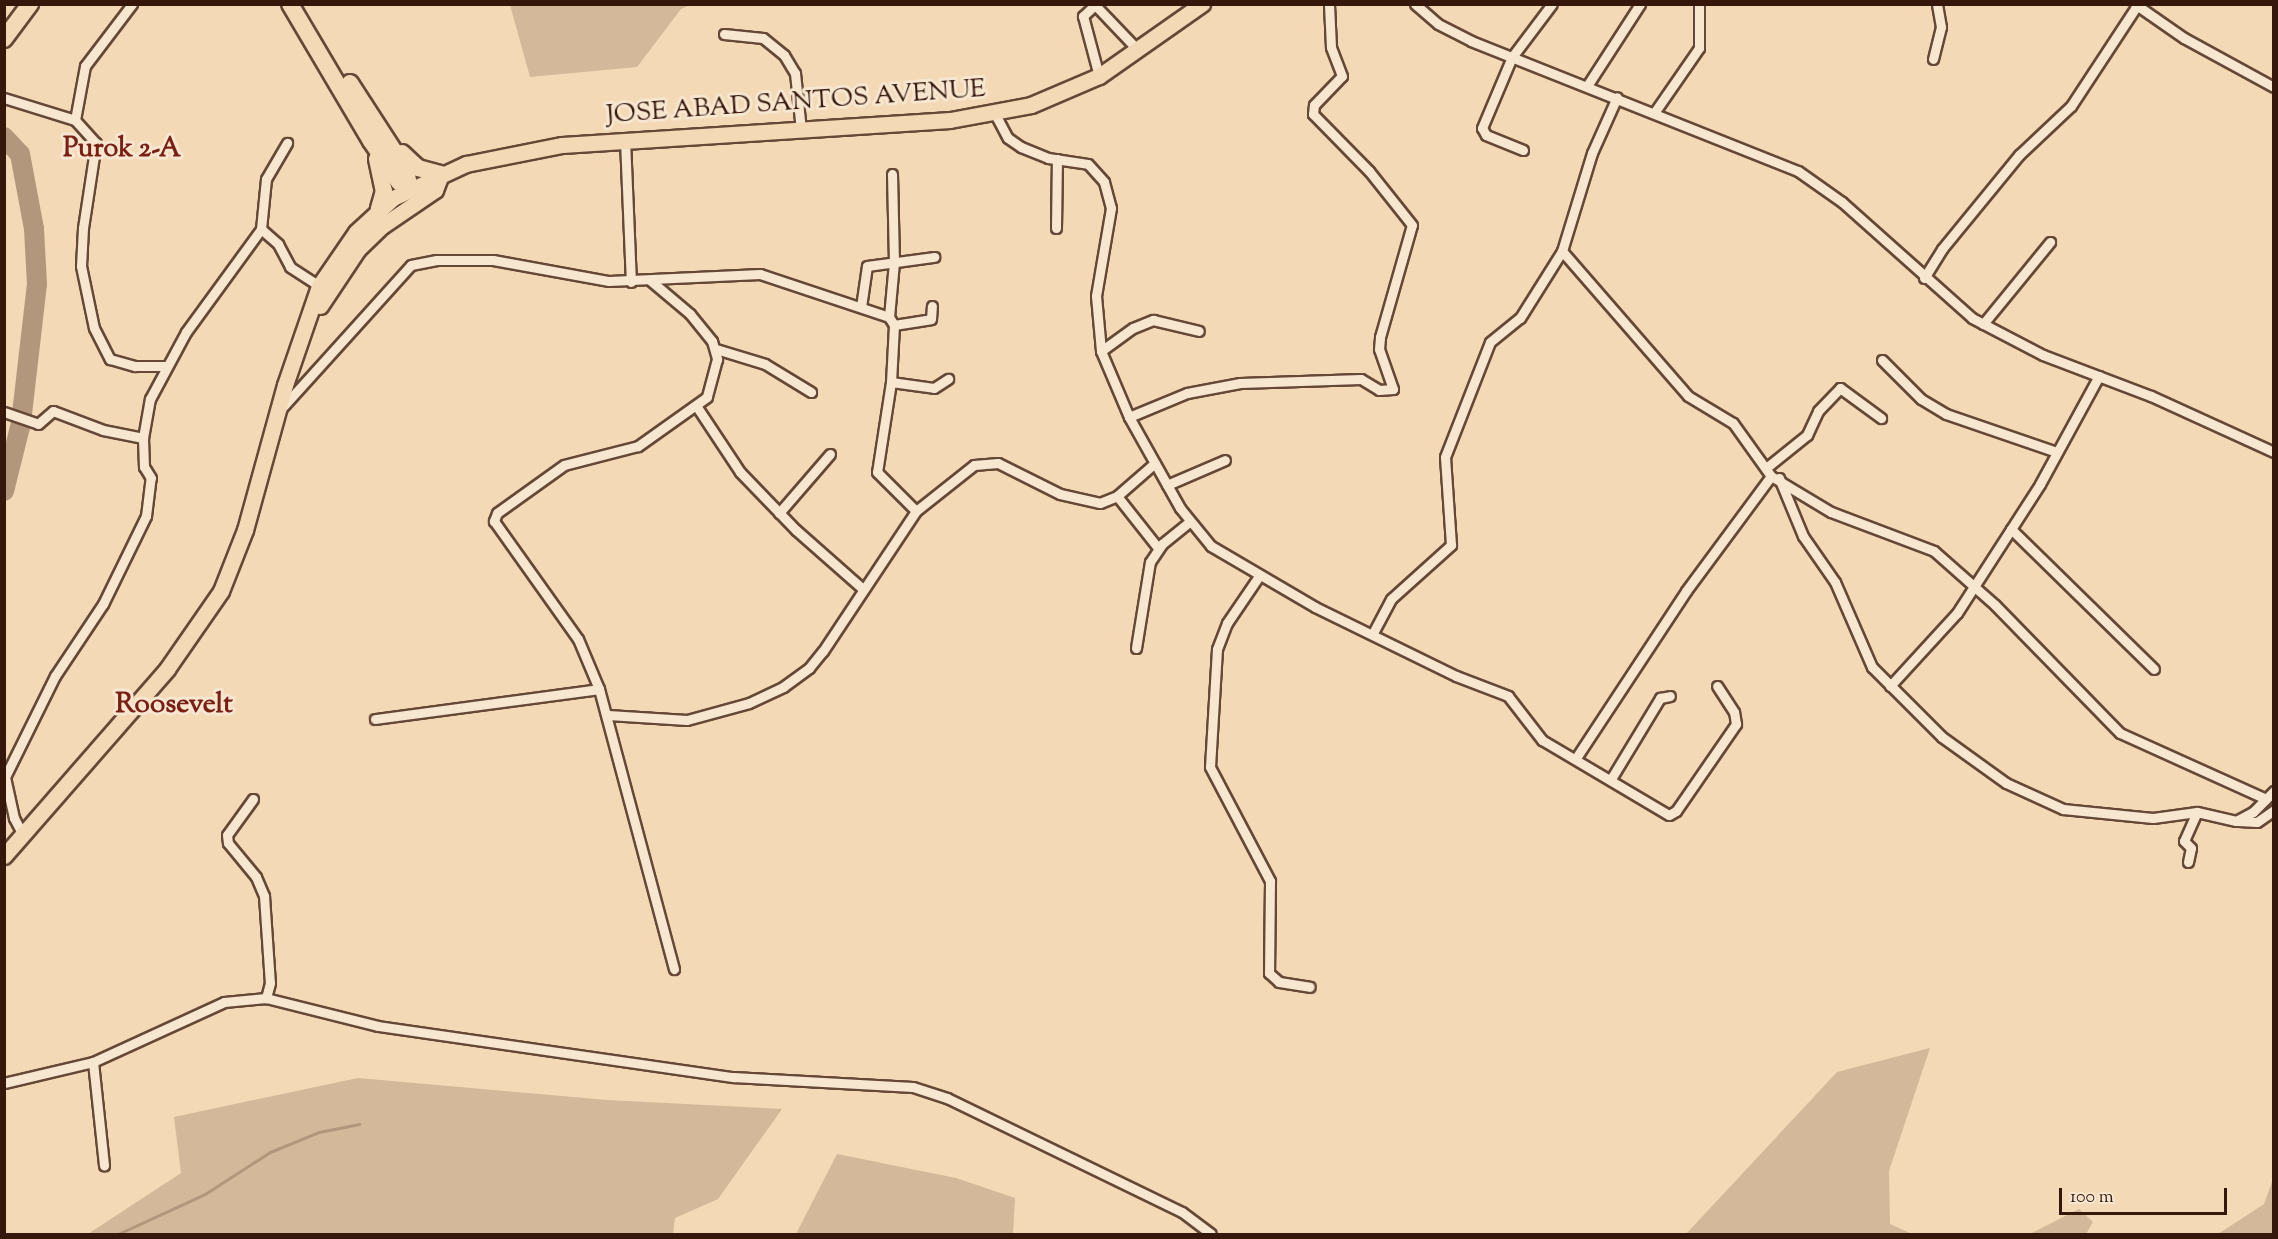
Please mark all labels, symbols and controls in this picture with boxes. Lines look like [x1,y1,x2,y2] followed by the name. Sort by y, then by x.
[605,74,987,132] street label: JOSE ABAD SANTOS AVENUE
[63,134,181,166] district label: Purok 2-A
[115,688,233,722] district label: Roosevelt
[2062,1176,2230,1214] scale bar
[2070,1185,2114,1211] text: 100 m

